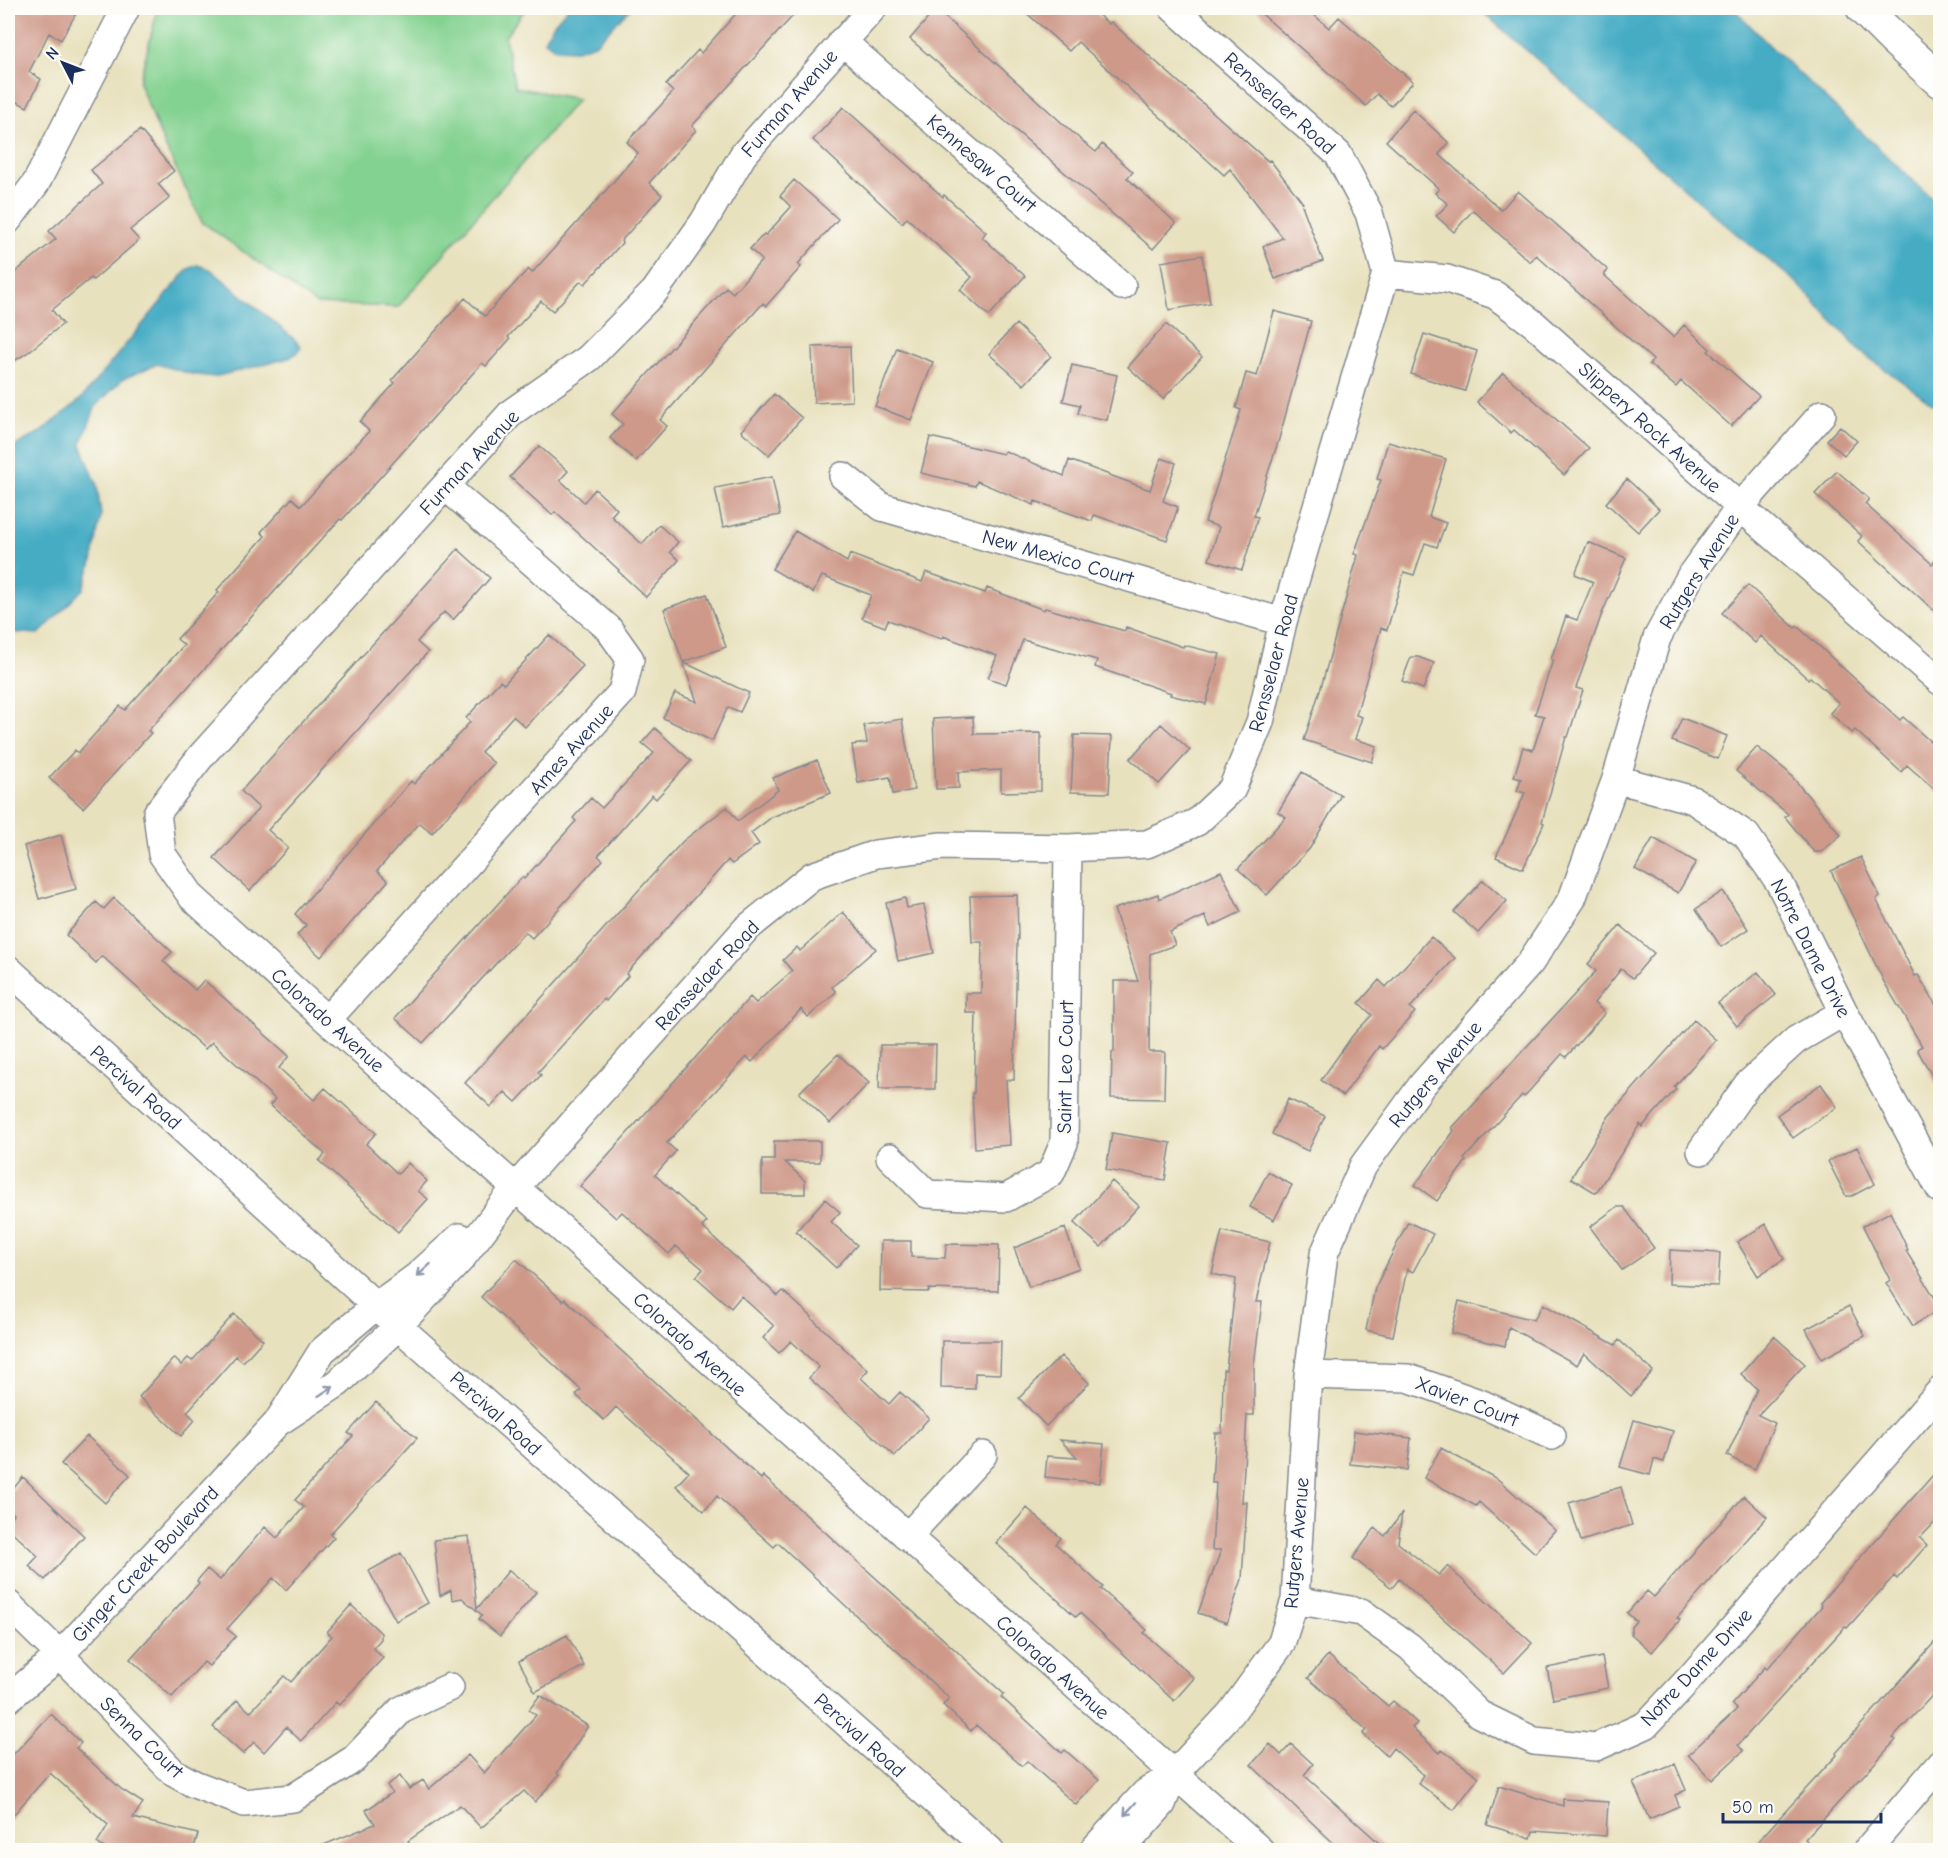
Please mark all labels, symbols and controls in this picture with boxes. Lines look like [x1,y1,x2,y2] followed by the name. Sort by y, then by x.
[33,33,93,93] north arrow
[42,44,63,64] text: N
[736,45,842,162] street label: Furman Avenue
[1219,47,1340,159] street label: Rensselaer Road
[922,110,1042,218] street label: Kennesaw Court
[1574,357,1726,497] street label: Slippery Rock Avenue
[415,405,524,520] street label: Furman Avenue
[1655,509,1744,633] street label: Rutgers Avenue
[980,525,1137,590] street label: New Mexico Court
[1244,592,1303,735] street label: Rensselaer Road
[525,699,618,799] street label: Ames Avenue
[1766,875,1855,1021] street label: Notre Dame Drive
[651,916,764,1035] street label: Rensselaer Road
[266,963,389,1077] street label: Colorado Avenue
[1053,999,1078,1134] street label: Saint Leo Court
[1384,1016,1487,1132] street label: Rutgers Avenue
[85,1041,186,1134] street label: Percival Road
[417,1263,432,1277] one-way arrow
[628,1287,751,1401] street label: Colorado Avenue
[445,1367,546,1460] street label: Percival Road
[1412,1371,1523,1432] street label: Xavier Court
[317,1385,334,1397] one-way arrow
[1279,1476,1314,1610] street label: Rutgers Avenue
[67,1481,224,1647] street label: Ginger Creek Boulevard
[1636,1604,1757,1731] street label: Notre Dame Drive
[991,1610,1114,1724] street label: Colorado Avenue
[809,1689,910,1782] street label: Percival Road
[95,1692,189,1784] street label: Senna Court
[1723,1786,1880,1824] scale bar
[1732,1797,1774,1818] text: 50 m
[1123,1801,1137,1816] one-way arrow

